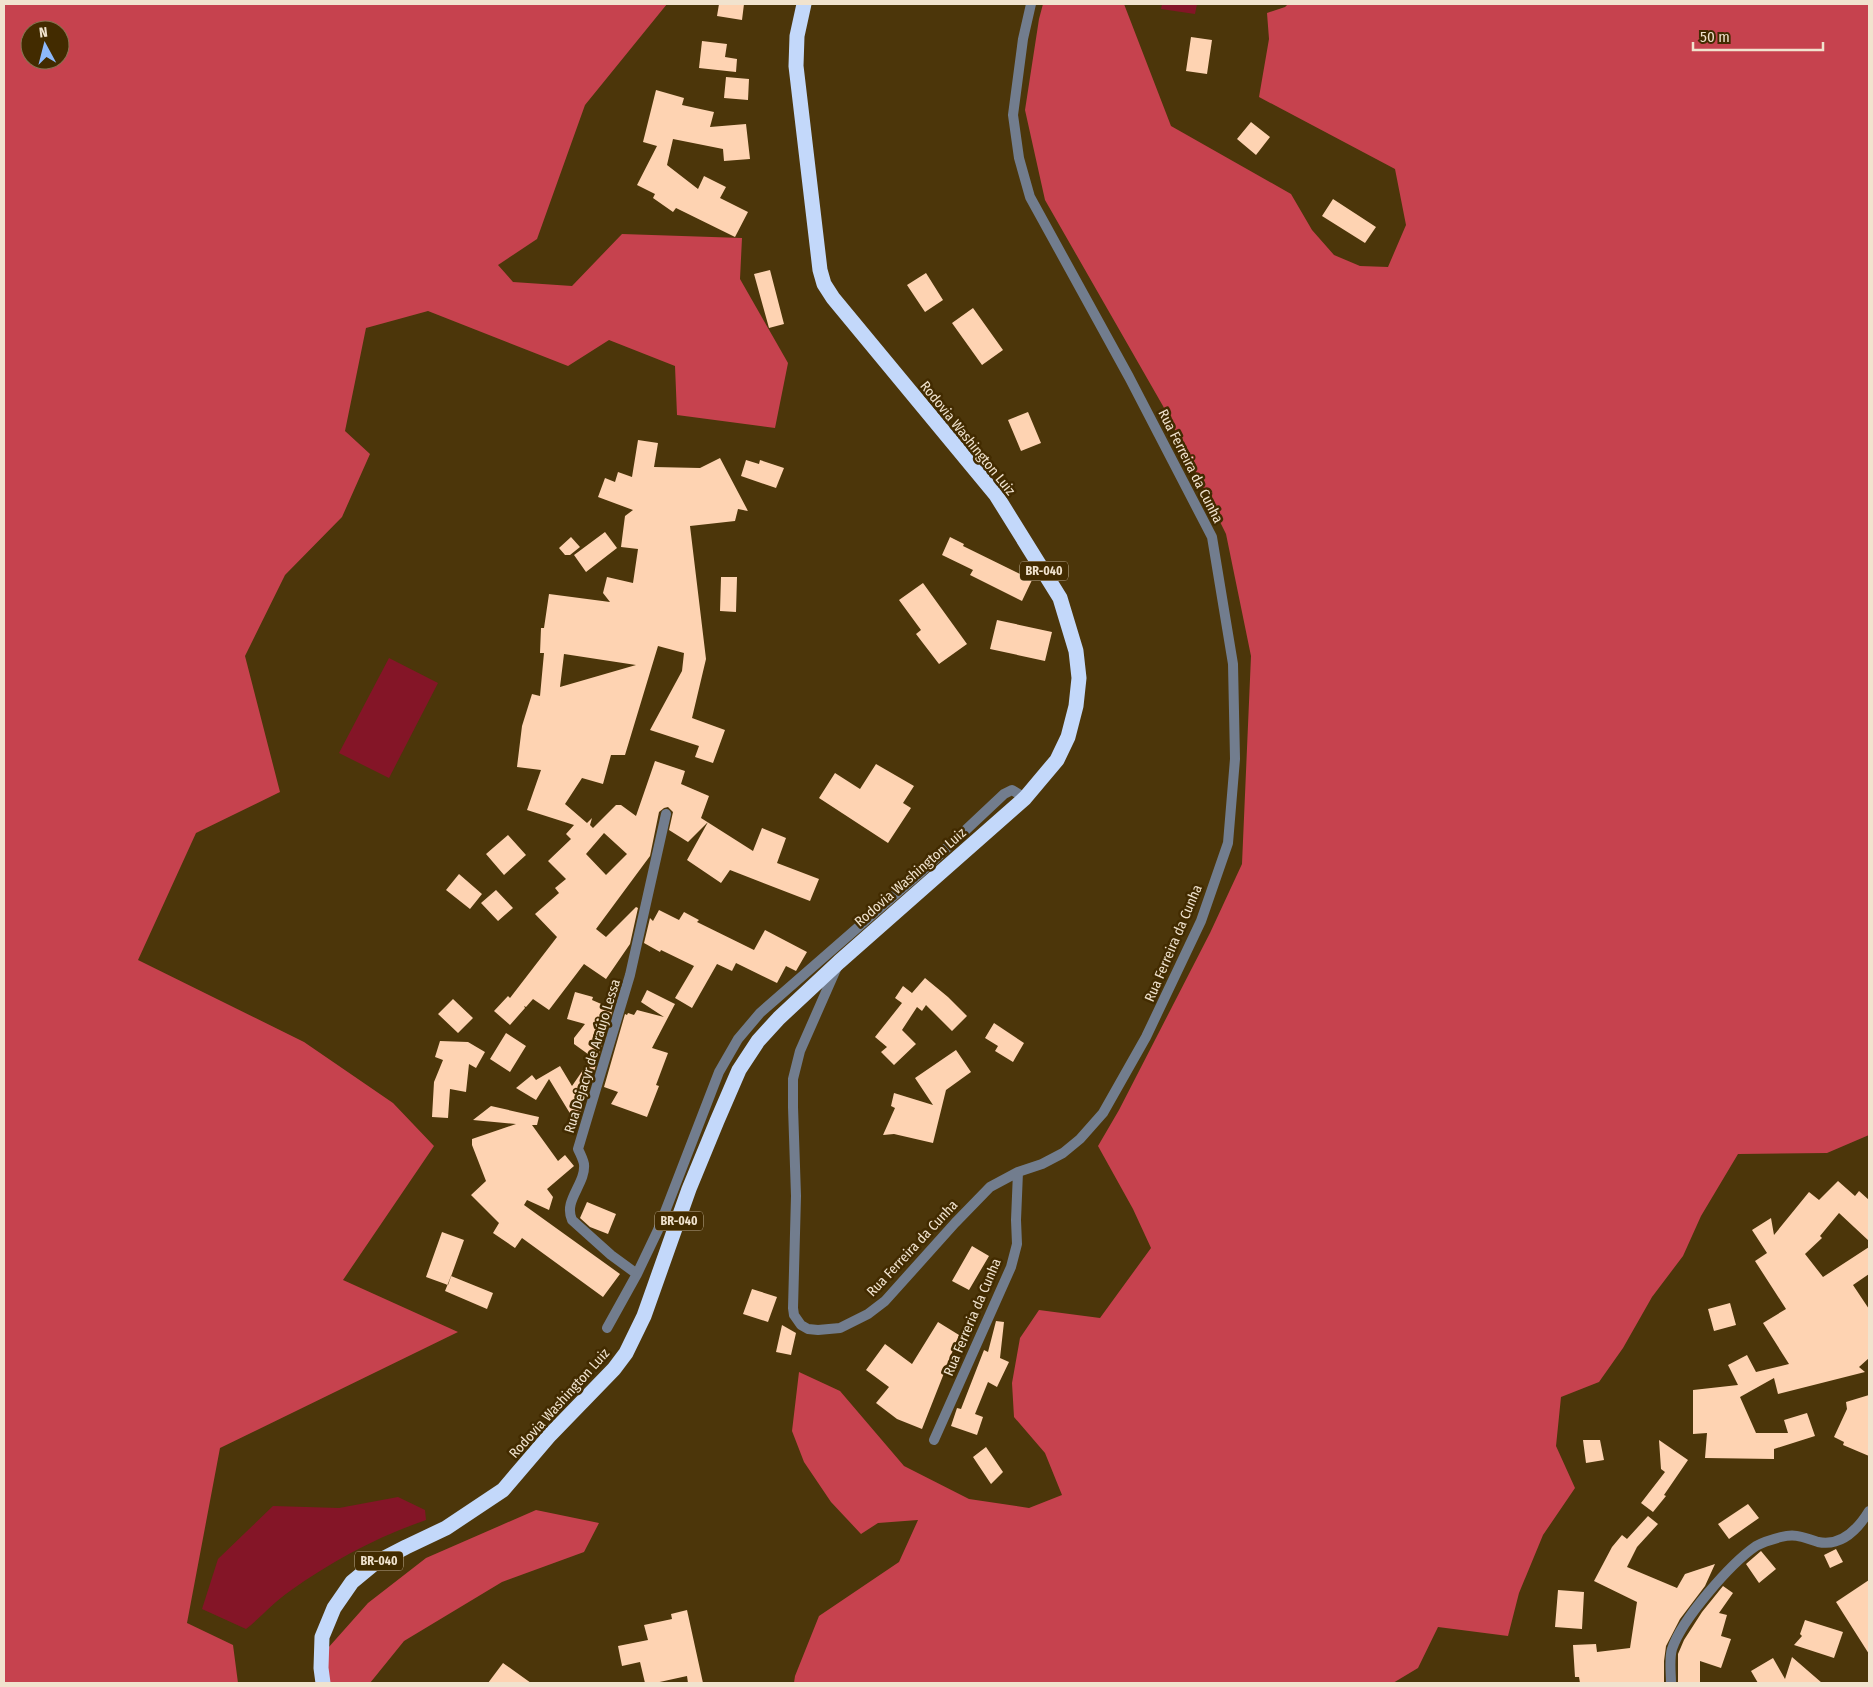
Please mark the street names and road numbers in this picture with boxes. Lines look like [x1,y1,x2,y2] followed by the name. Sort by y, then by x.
[916,378,1019,499] street label: Rodovia Washington Luiz
[1154,406,1227,526] street label: Rua Ferreira da Cunha
[1020,562,1068,580] road number: BR-040
[851,824,970,930] street label: Rodovia Washington Luiz
[1141,882,1206,1004] street label: Rua Ferreira da Cunha
[561,977,624,1135] street label: Rua Dejacyr de Araújo Lessa
[863,1197,961,1300] street label: Rua Ferreira da Cunha
[655,1212,703,1230] road number: BR-040
[940,1256,1005,1379] street label: Rua Ferreria da Cunha
[506,1345,613,1462] street label: Rodovia Washington Luiz
[355,1552,403,1570] road number: BR-040

